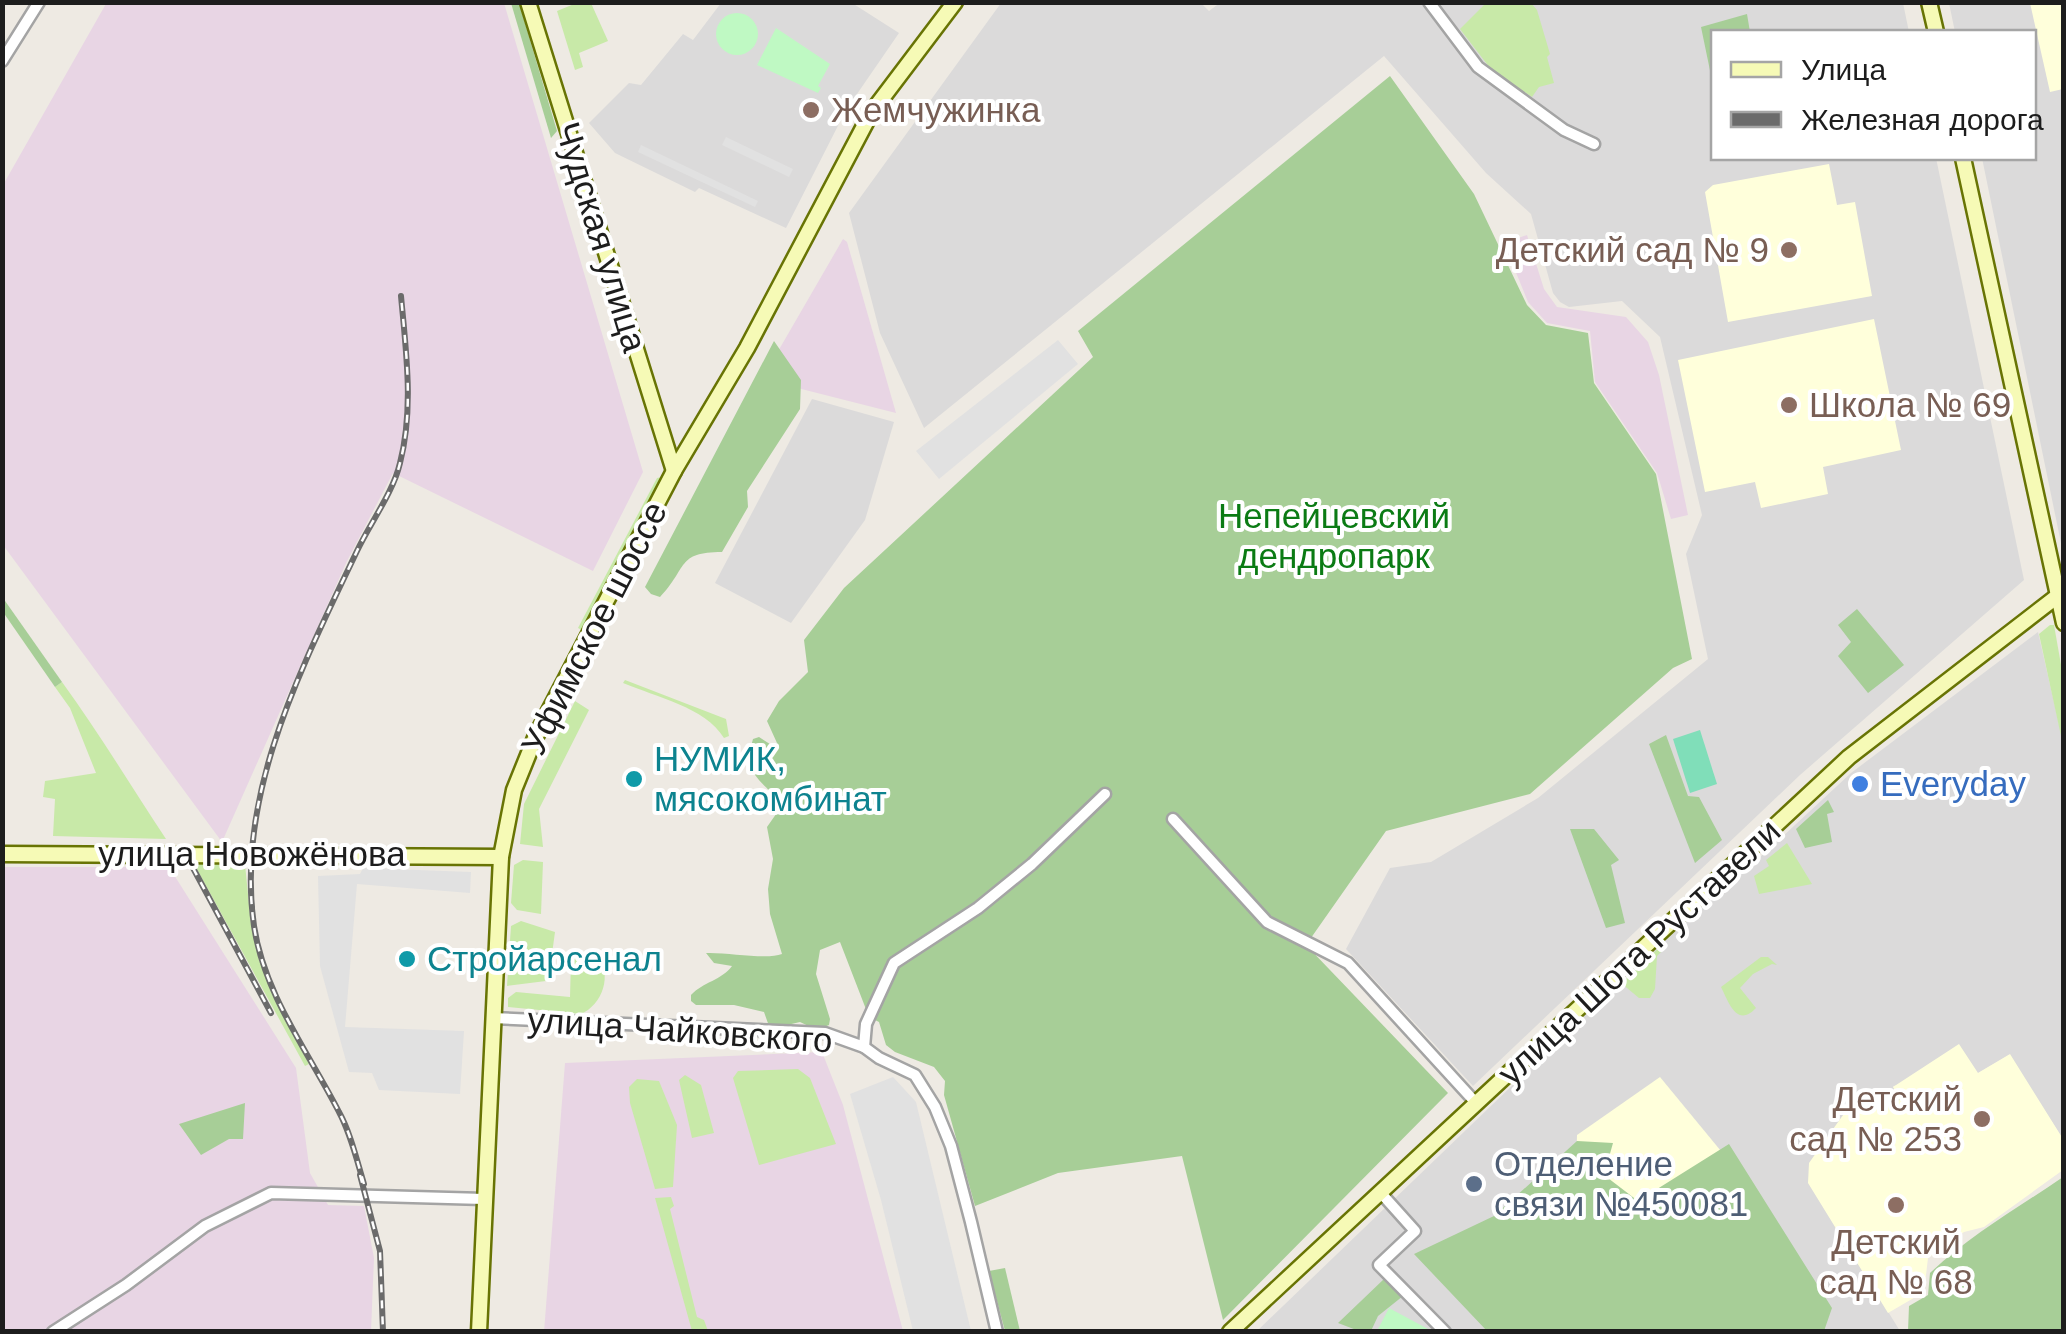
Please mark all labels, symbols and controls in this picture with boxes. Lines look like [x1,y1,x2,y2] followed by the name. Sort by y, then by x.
[1711,30,2036,160] legend
[1801,53,1886,86] text: Улица
[831,90,1041,129] place label: Жемчужинка
[800,99,822,121] marker: Жемчужинка
[1801,103,2044,136] text: Железная дорога
[548,117,655,357] street label: Чудская улица
[1496,230,1769,269] place label: Детский сад № 9
[1778,239,1800,261] marker: Детский сад № 9
[1809,385,2011,424] place label: Школа № 69
[1778,394,1800,416] marker: Школа № 69
[513,495,674,761] street label: Уфимское шоссе
[1218,496,1450,575] park label: Непейцевский дендропарк
[654,739,887,818] place label: НУМИК, мясокомбинат
[1880,764,2026,803] place label: Everyday
[623,768,645,790] marker: НУМИК, мясокомбинат
[1849,773,1871,795] marker: Everyday
[1490,811,1788,1092] street label: улица Шота Руставели
[98,834,406,873] street label: улица Новожёнова
[427,939,662,978] place label: Стройарсенал
[396,948,418,970] marker: Стройарсенал
[526,999,834,1060] street label: улица Чайковского
[1789,1079,1962,1158] place label: Детский сад № 253
[1971,1108,1993,1130] marker: Детский сад № 253
[1494,1144,1748,1223] place label: Отделение связи №450081
[1463,1173,1485,1195] marker: Отделение связи №450081
[1885,1194,1907,1216] marker: Детский сад № 68
[1819,1222,1973,1301] place label: Детский сад № 68

